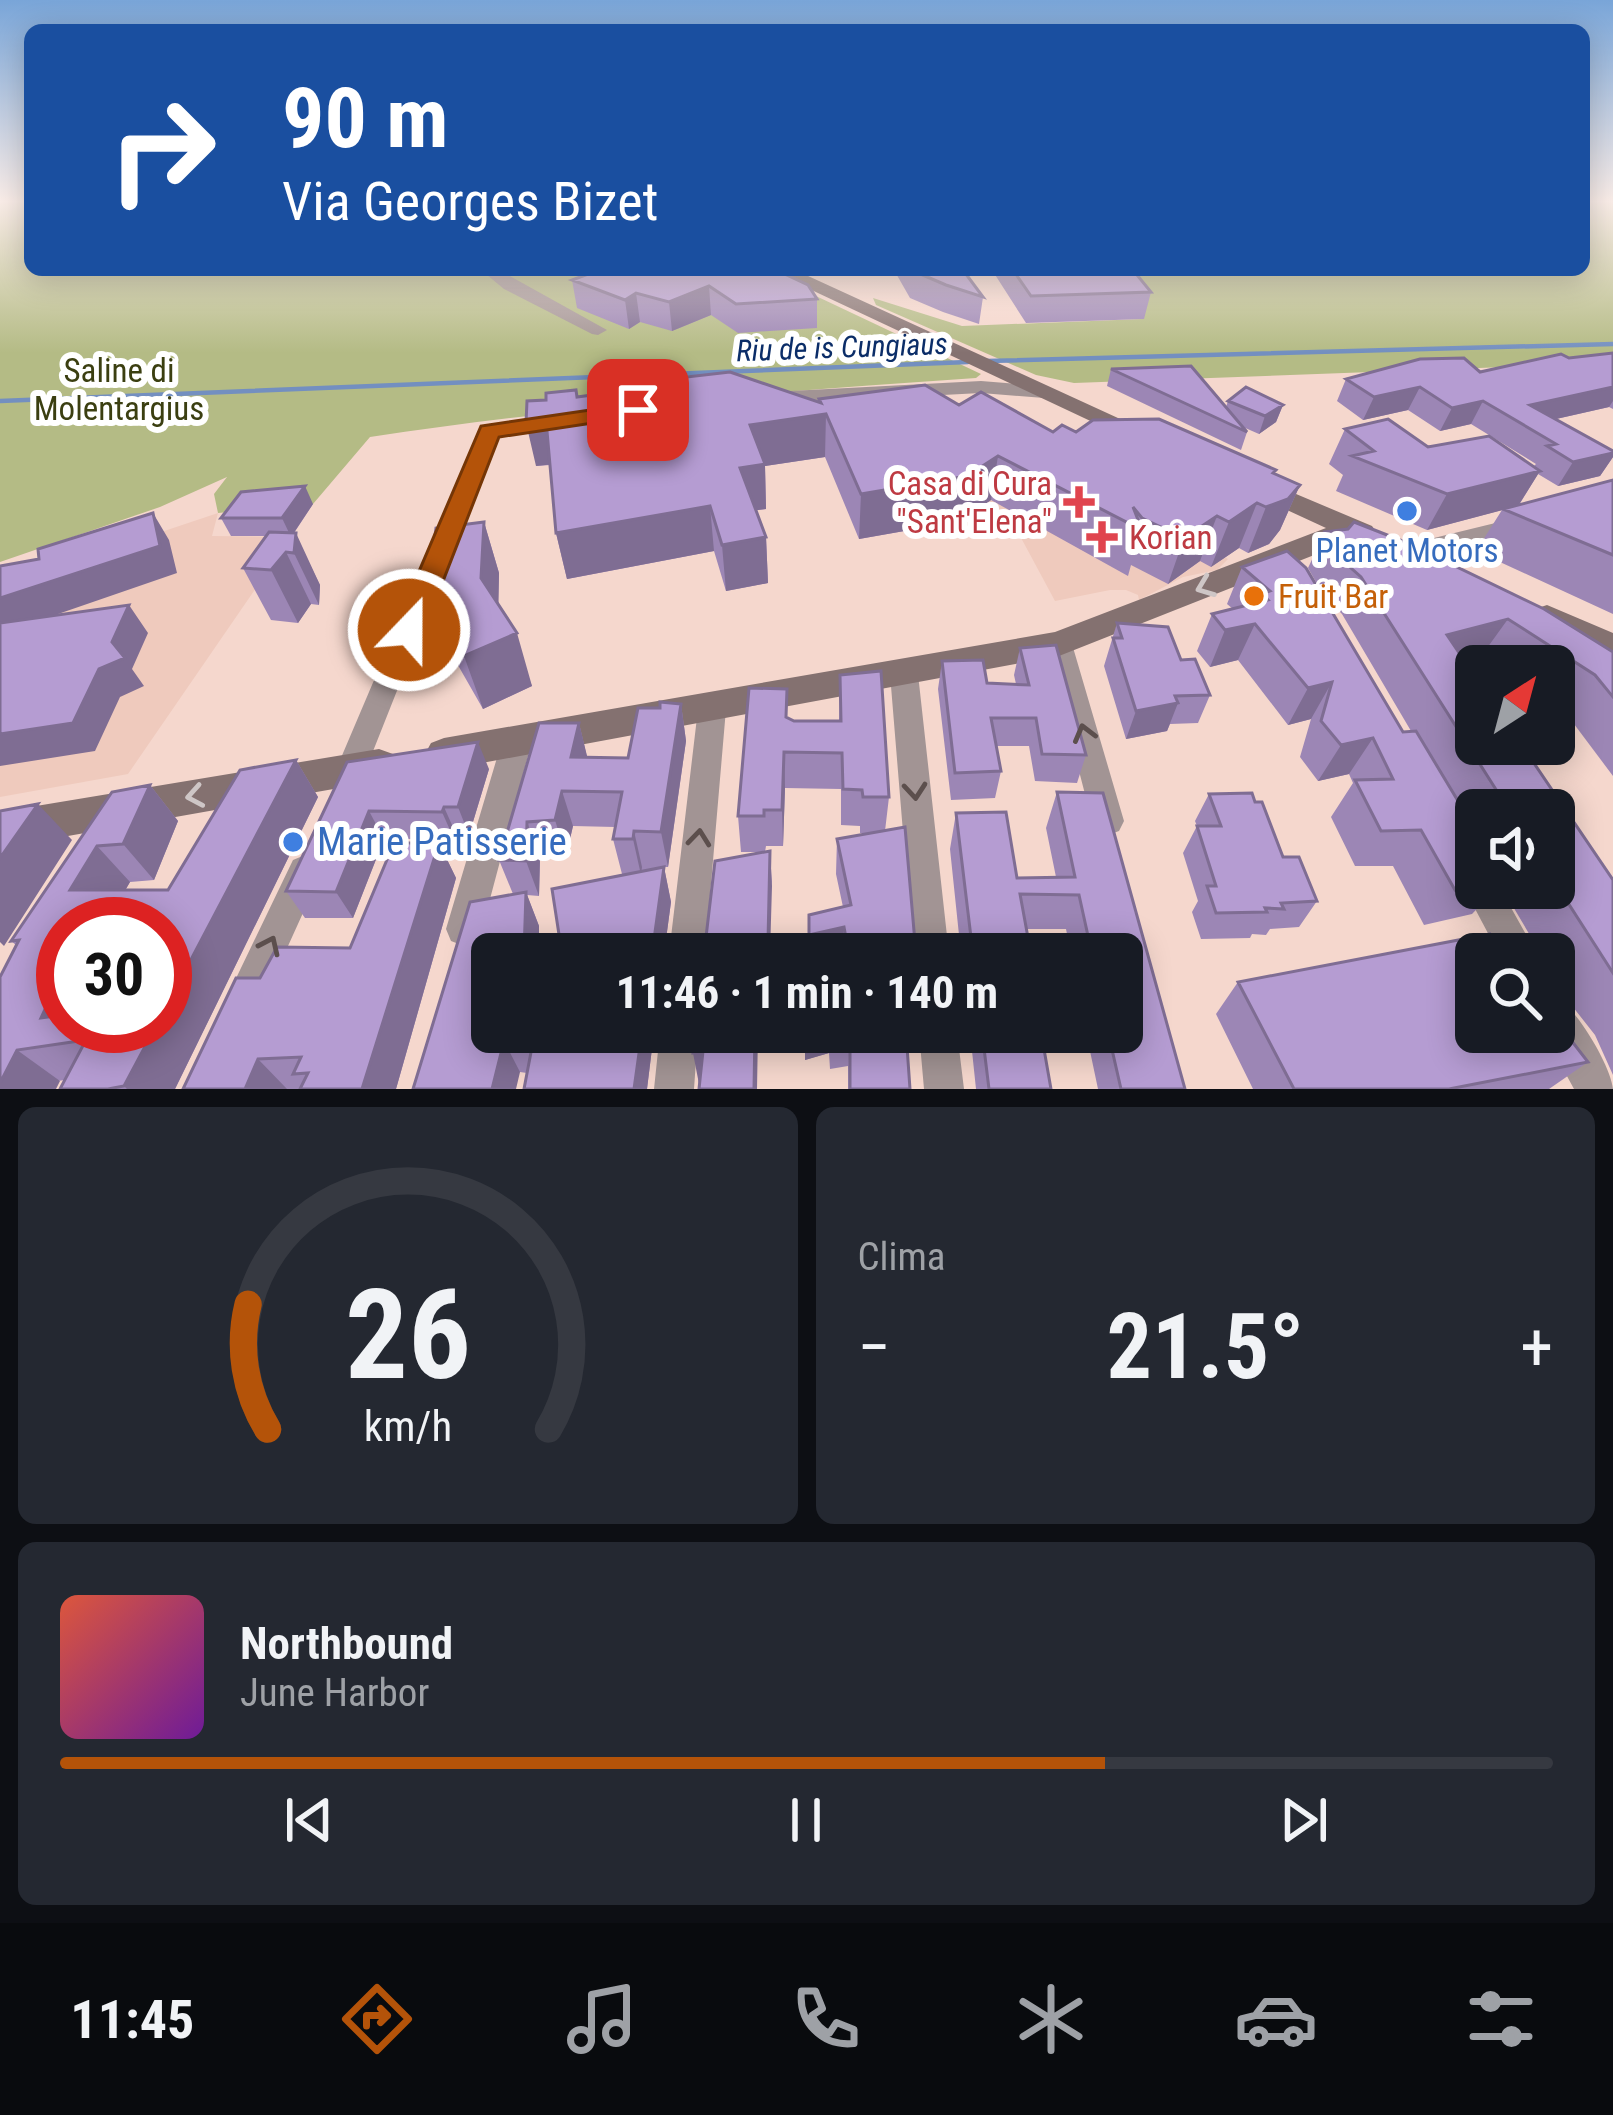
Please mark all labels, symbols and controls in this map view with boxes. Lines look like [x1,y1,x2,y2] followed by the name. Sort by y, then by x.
[282,69,449,168] text: 90 m
[84,72,240,228] icon: right
[282,170,659,233] text: Via Georges Bizet
[736,326,948,368] water label: Riu de is Cungiaus
[34,351,204,428] park label: Saline di Molentargius
[587,359,689,461] pin
[605,377,671,443] icon: arrive
[888,464,1052,541] place label: Casa di Cura "Sant'Elena"
[1063,486,1095,518] marker: Casa di Cura "Sant'Elena"
[1394,498,1420,524] marker: Planet Motors
[1129,518,1213,557] place label: Korian
[1086,521,1118,553] marker: Korian
[1315,531,1499,570] place label: Planet Motors
[346,567,472,693] position arrow
[1195,573,1216,597] one-way arrow
[1278,577,1388,616] place label: Fruit Bar
[1241,583,1267,609] marker: Fruit Bar
[1455,645,1575,765] north arrow
[1455,645,1575,1053] map controls
[1073,724,1098,745] one-way arrow
[902,782,927,801] one-way arrow
[185,783,205,808] one-way arrow
[1455,789,1575,909] button: sound
[317,819,567,865] place label: Marie Patisserie
[686,828,711,847] one-way arrow
[280,829,306,855] marker: Marie Patisserie
[36,897,192,1053] speed limit sign: 30
[1455,933,1575,1053] button: search
[256,936,279,957] one-way arrow
[616,966,998,1019] text: 11:46 · 1 min · 140 m
[858,1234,946,1280] text: Clima
[345,1262,471,1408] text: 26
[1107,1295,1304,1400] text: 21.5°
[858,1309,891,1386] text: −
[1520,1309,1553,1386] text: +
[364,1400,452,1450] text: km/h
[240,1617,453,1670] text: Northbound
[240,1670,429,1716] text: June Harbor
[276,1787,342,1853] icon: previous
[773,1787,839,1853] icon: pause
[1271,1787,1337,1853] icon: next
[335,1977,419,2061] icon: directions
[560,1977,644,2061] icon: music
[784,1977,868,2061] icon: phone
[1009,1977,1093,2061] icon: climate
[1234,1977,1318,2061] icon: car
[1459,1977,1543,2061] icon: filters
[70,1988,194,2051] text: 11:45

